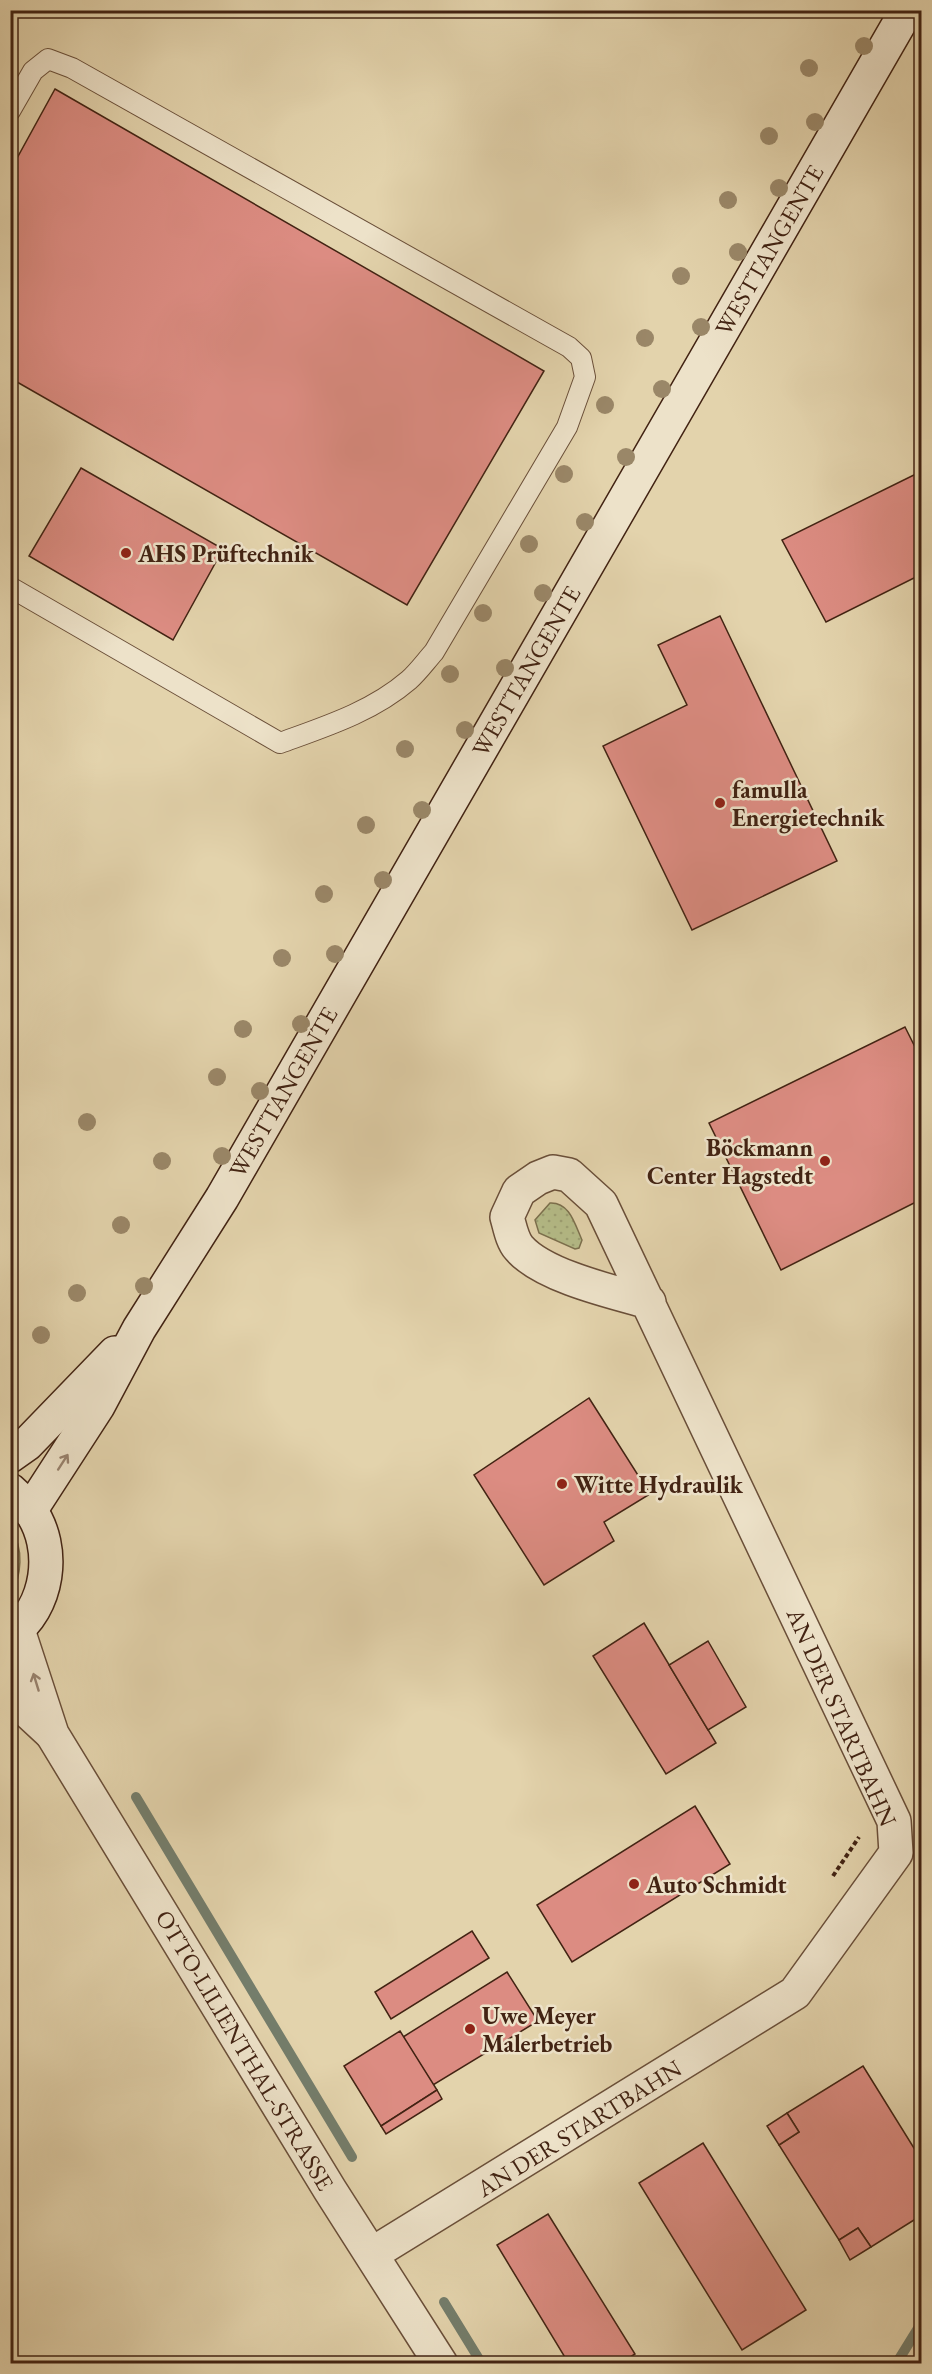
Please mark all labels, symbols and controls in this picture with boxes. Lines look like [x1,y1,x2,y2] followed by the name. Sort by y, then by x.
[708,159,830,341] street label: WESTTANGENTE
[137,538,315,569] place label: AHS Prüftechnik
[119,546,133,560] marker: AHS Prüftechnik
[465,580,587,762] street label: WESTTANGENTE
[732,774,885,834] place label: famulla Energietechnik
[713,796,727,810] marker: famulla Energietechnik
[222,1001,344,1183] street label: WESTTANGENTE
[647,1132,813,1192] place label: Böckmann Center Hagstedt
[818,1154,832,1168] marker: Böckmann Center Hagstedt
[57,1454,69,1471] one-way arrow
[574,1469,744,1501] place label: Witte Hydraulik
[555,1477,569,1491] marker: Witte Hydraulik
[779,1602,904,1831] street label: AN DER STARTBAHN
[30,1673,41,1692] one-way arrow
[645,1869,787,1900] place label: Auto Schmidt
[627,1877,641,1891] marker: Auto Schmidt
[149,1904,341,2196] street label: OTTO-LILIENTHAL-STRASSE
[482,2000,612,2059] place label: Uwe Meyer Malerbetrieb
[463,2022,477,2036] marker: Uwe Meyer Malerbetrieb
[470,2052,687,2204] street label: AN DER STARTBAHN

